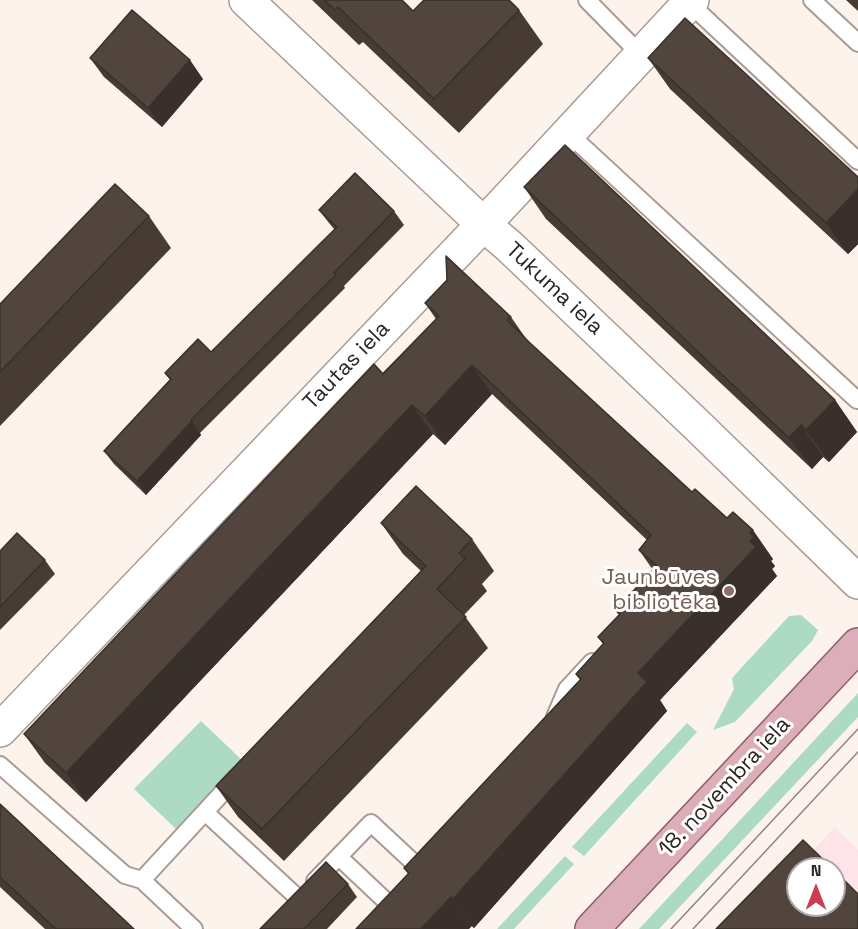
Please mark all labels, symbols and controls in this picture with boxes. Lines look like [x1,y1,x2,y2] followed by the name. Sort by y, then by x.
[500,237,608,341] street label: Tukuma iela
[298,316,396,416] street label: Tautas iela
[602,565,717,616] place label: Jaunbūves bibliotēka
[722,584,736,598] marker: Jaunbūves bibliotēka
[654,712,796,862] street label: 18. novembra iela
[786,857,846,917] north arrow
[811,860,821,881] text: N

